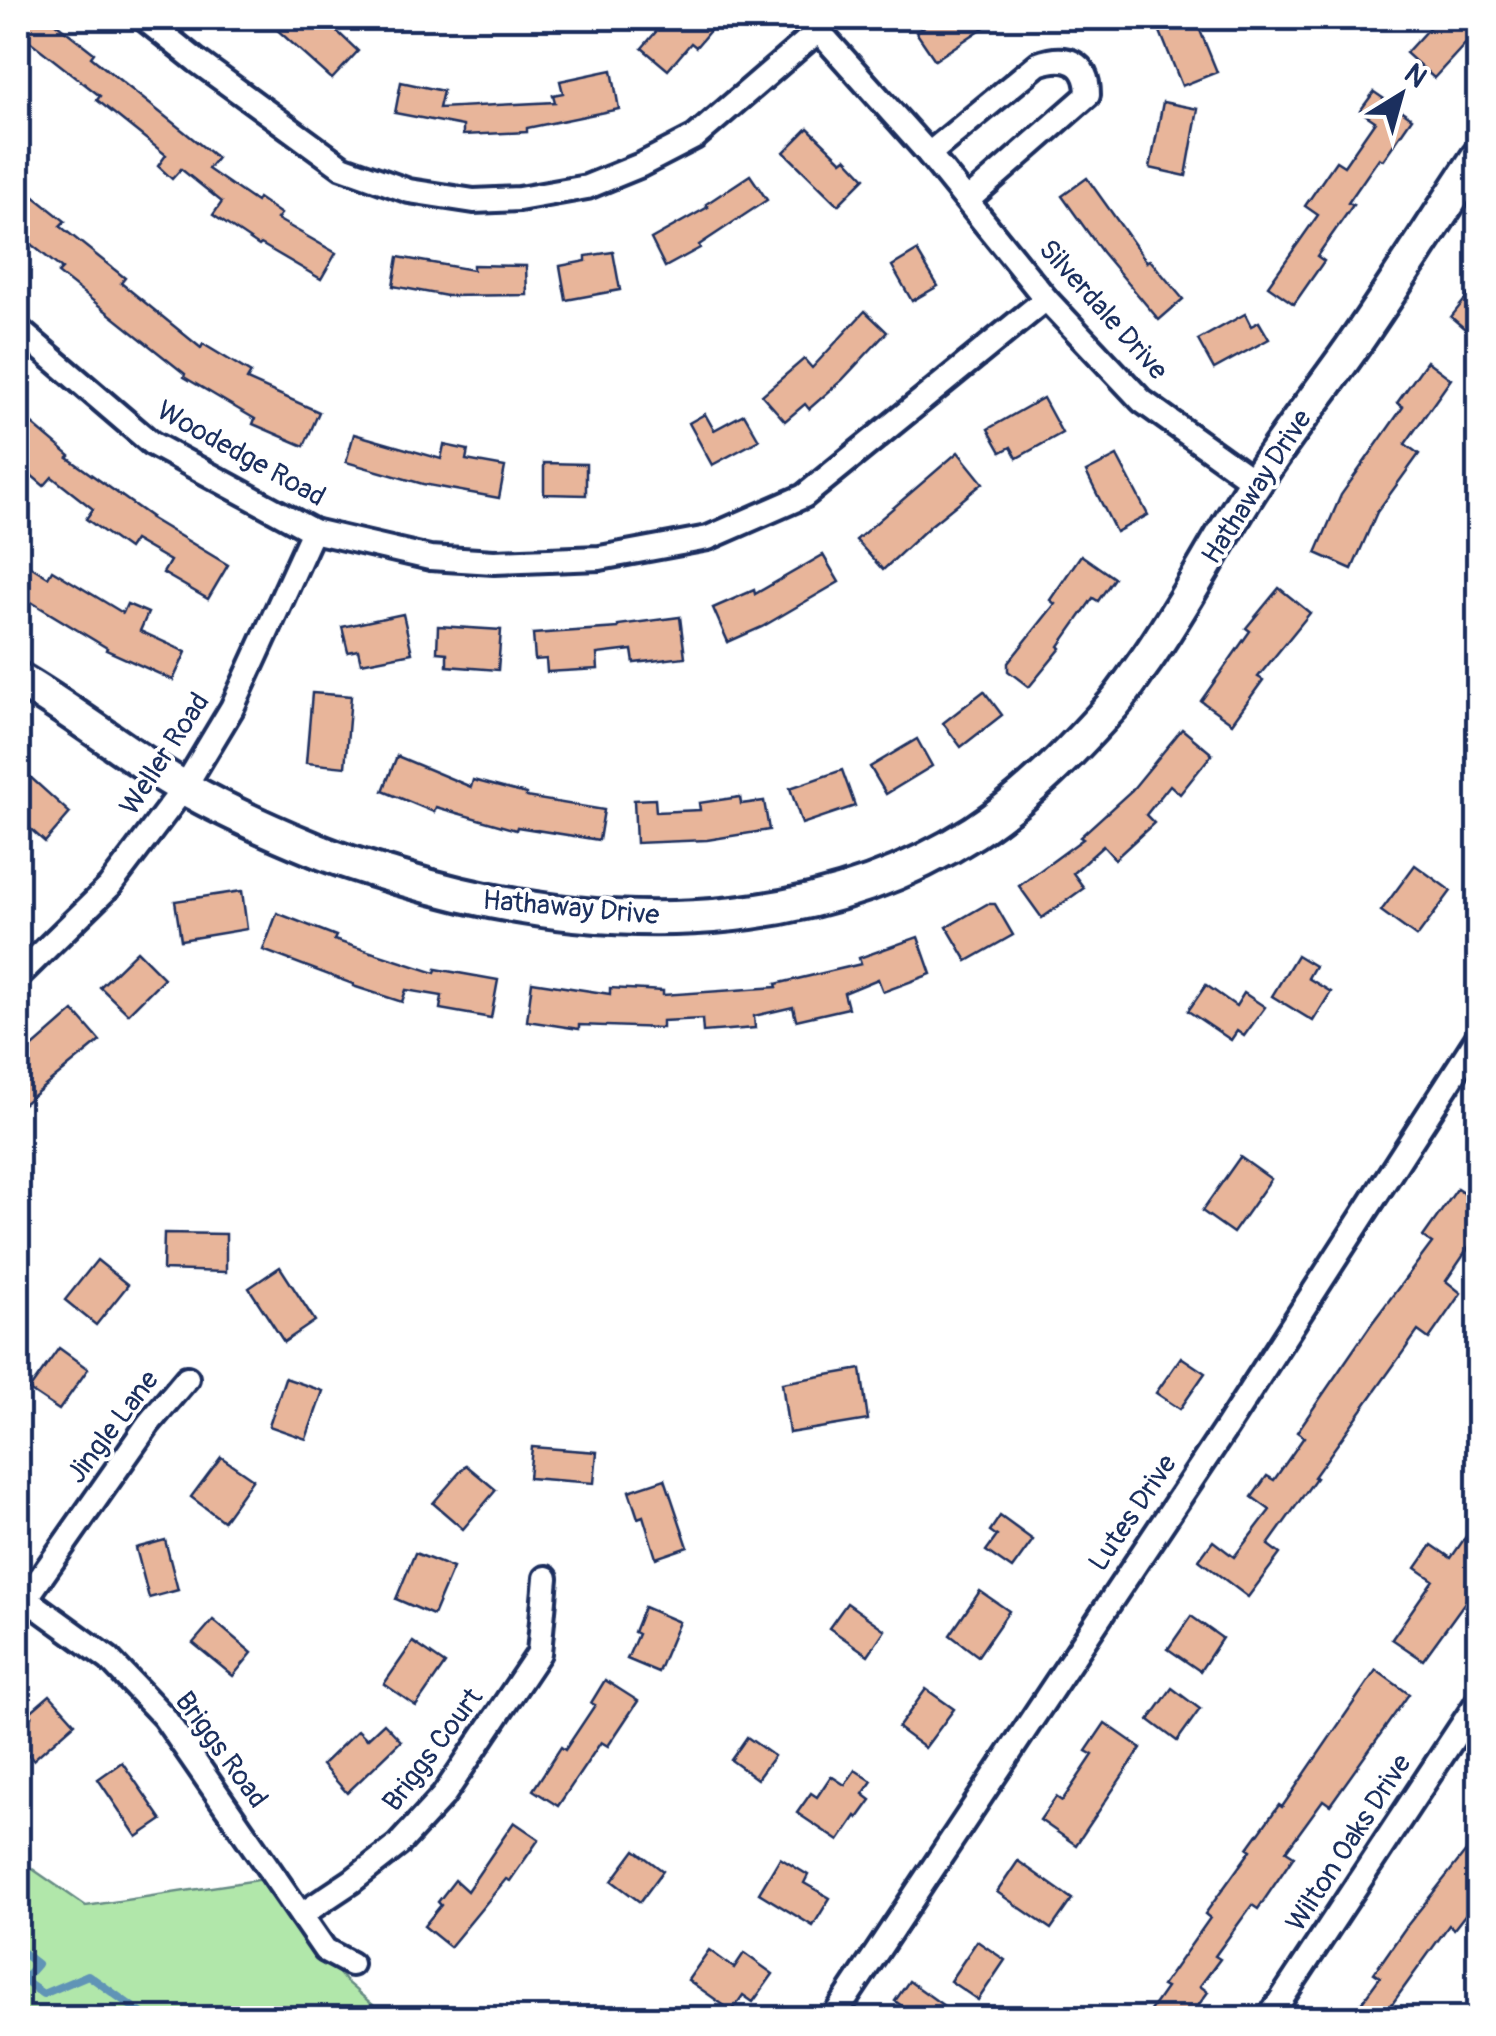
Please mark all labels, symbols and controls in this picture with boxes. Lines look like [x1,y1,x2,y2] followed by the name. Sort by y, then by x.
[1351,45,1451,145] north arrow
[1397,57,1433,96] text: N
[1031,233,1175,388] street label: Silverdale Drive
[151,393,331,515] street label: Woodedge Road
[1194,403,1320,571] street label: Hathaway Drive
[112,686,218,822] street label: Weller Road
[481,883,661,933] street label: Hathaway Drive
[59,1364,167,1490] street label: Jingle Lane
[1081,1448,1185,1578] street label: Lutes Drive
[375,1681,491,1819] street label: Briggs Court
[167,1685,275,1815] street label: Briggs Road
[1279,1748,1419,1938] street label: Wilton Oaks Drive

